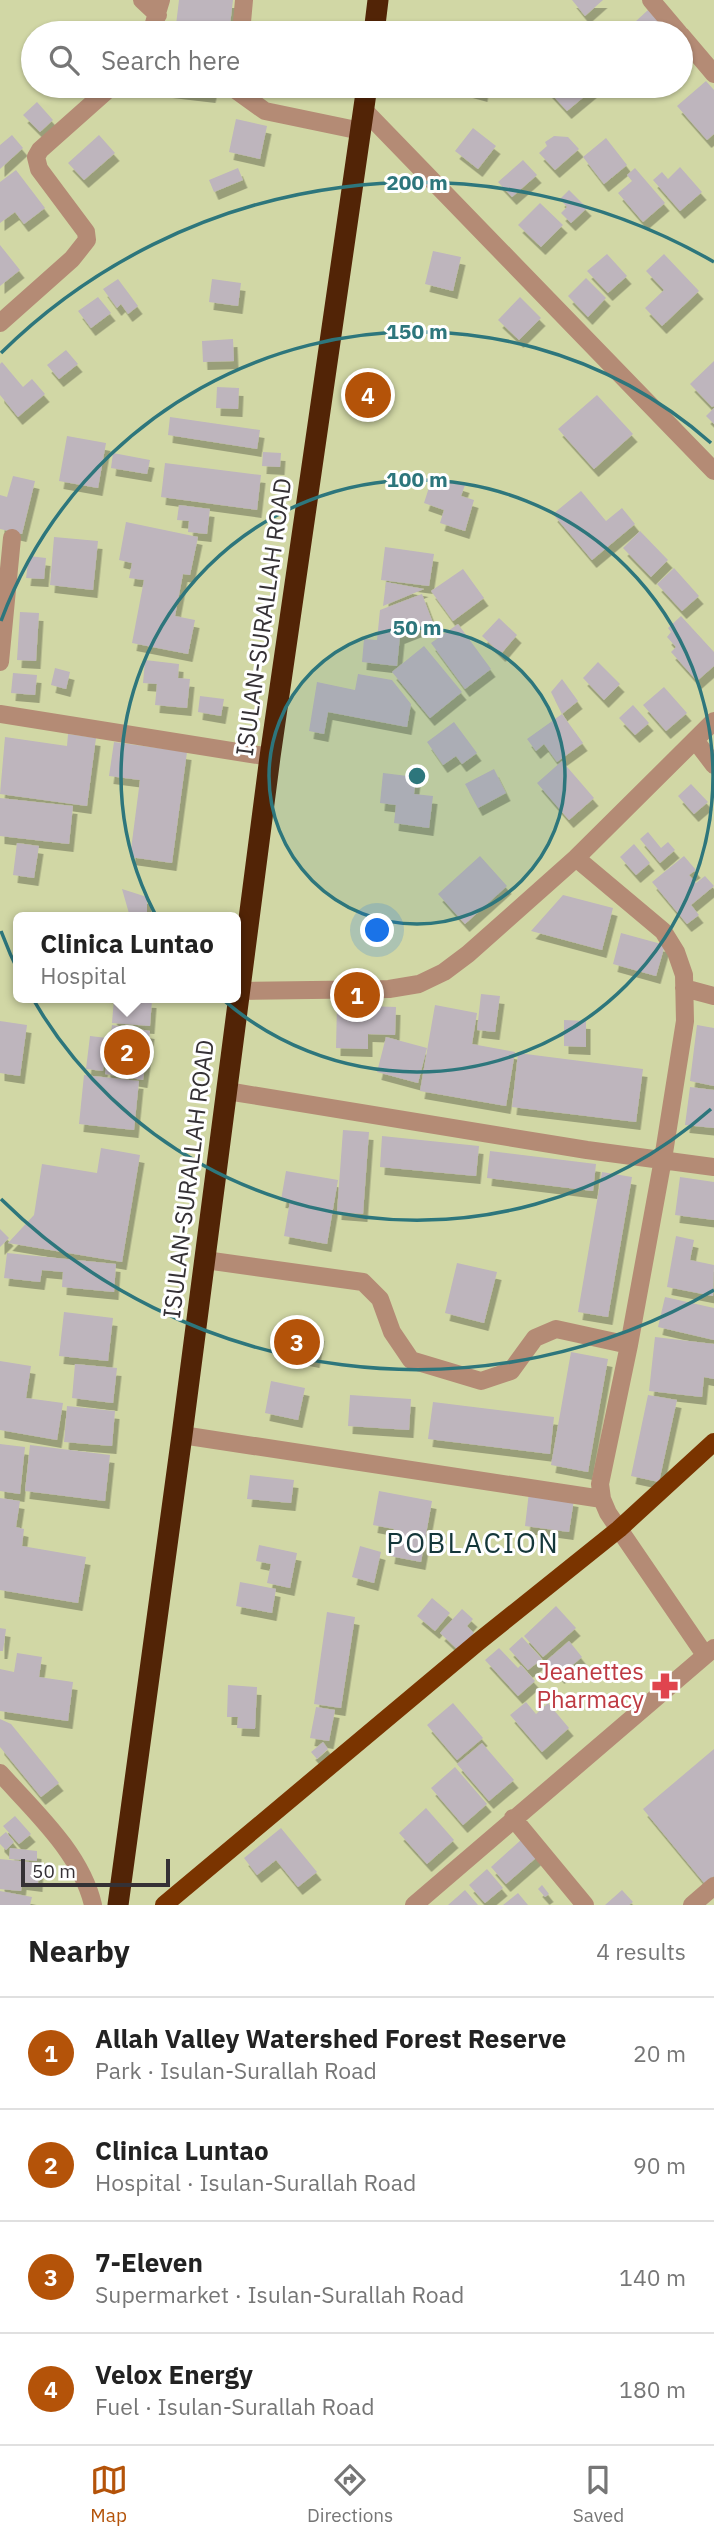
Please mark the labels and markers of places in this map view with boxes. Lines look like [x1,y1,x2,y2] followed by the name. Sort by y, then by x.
[345,369,391,421] pin: 4
[405,764,429,788] centre of rings
[334,969,380,1021] pin: 1
[104,1026,150,1078] pin: 2
[274,1316,320,1368] pin: 3
[536,1655,644,1715] place label: Jeanettes Pharmacy
[650,1671,680,1701] pharmacy icon: Jeanettes Pharmacy

